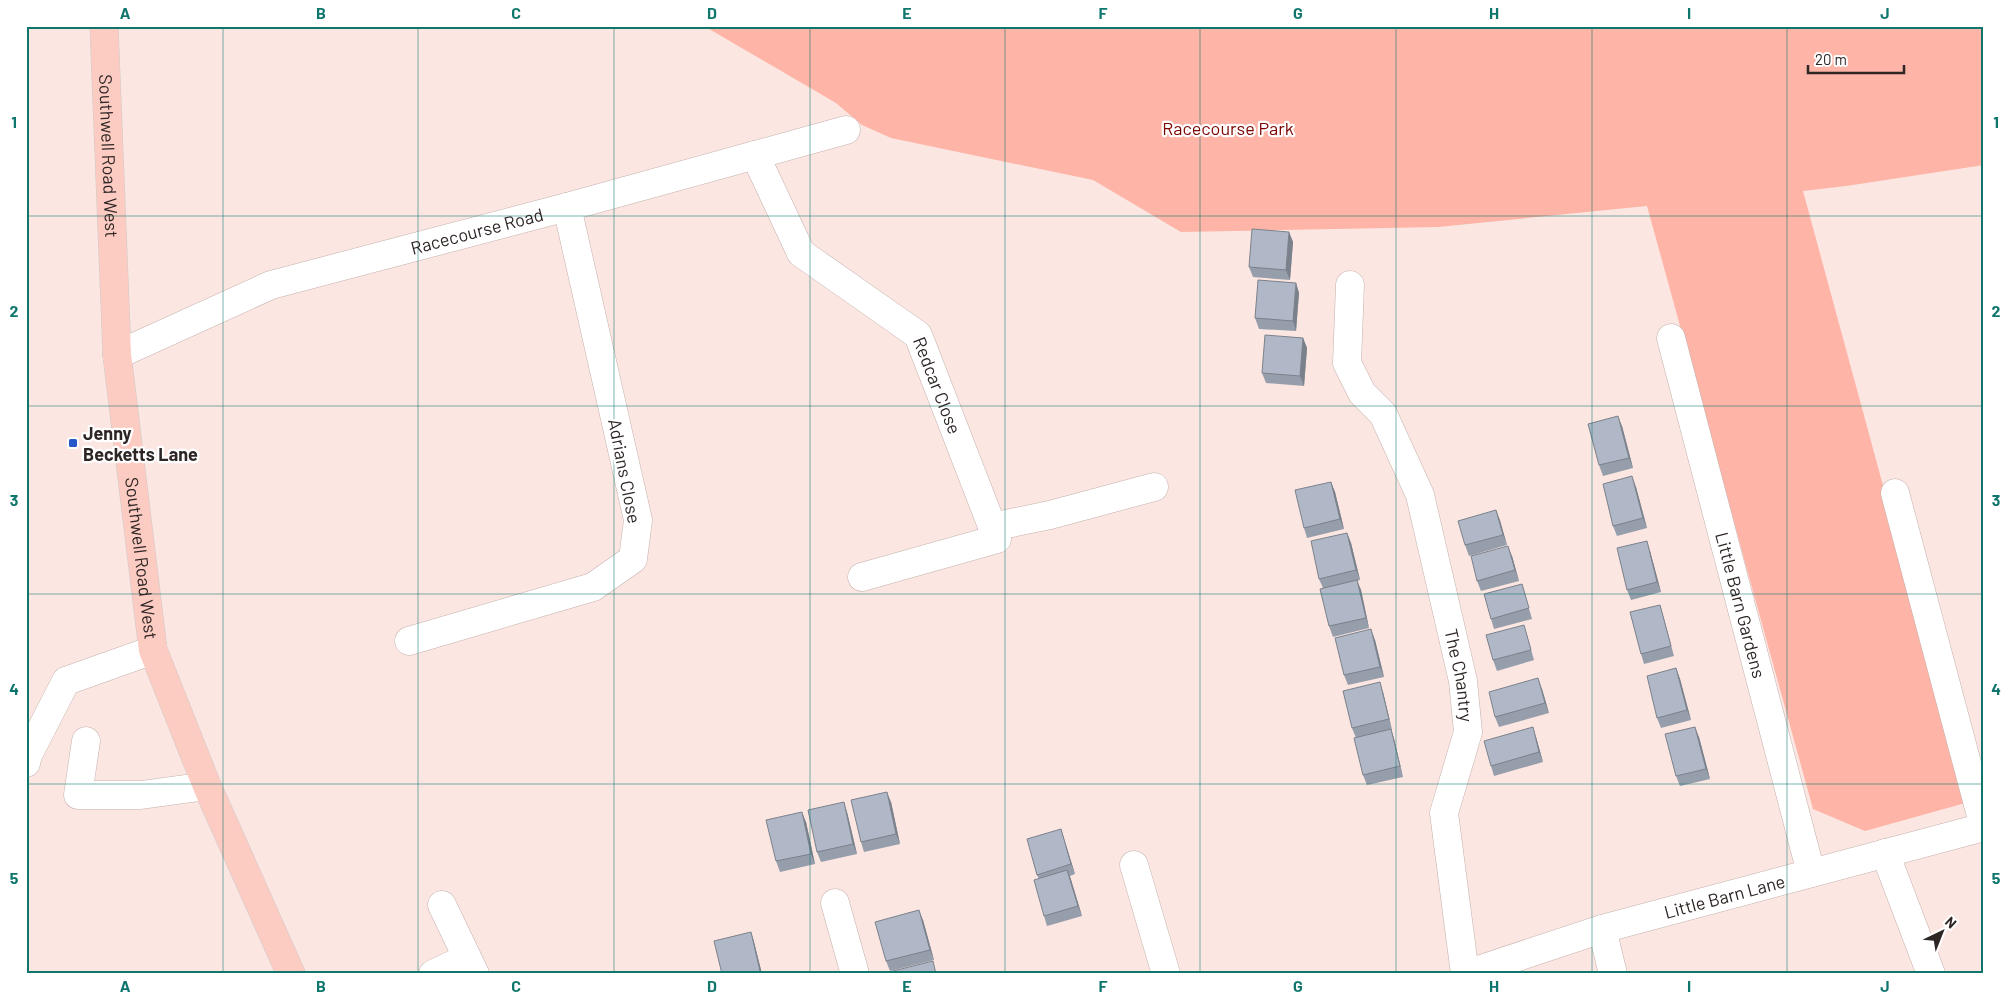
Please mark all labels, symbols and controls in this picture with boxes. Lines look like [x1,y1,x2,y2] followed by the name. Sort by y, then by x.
[120,3,131,22] text: A
[316,3,326,22] text: B
[511,3,521,22] text: C
[707,3,717,22] text: D
[902,3,912,22] text: E
[1099,3,1108,22] text: F
[1293,3,1303,22] text: G
[1489,3,1499,22] text: H
[1687,3,1691,22] text: I
[1880,3,1890,22] text: J
[1808,42,1904,74] scale bar
[1815,50,1847,68] text: 20 m
[95,74,123,238] street label: Southwell Road West
[11,112,17,131] text: 1
[1993,112,1999,131] text: 1
[1162,117,1294,139] park label: Racecourse Park
[408,203,545,259] street label: Racecourse Road
[10,301,19,320] text: 2
[1992,301,2001,320] text: 2
[909,334,966,437] street label: Redcar Close
[604,417,646,525] street label: Adrians Close
[83,422,198,465] place label: Jenny Becketts Lane
[67,437,79,449] marker: Jenny Becketts Lane
[121,476,163,641] street label: Southwell Road West
[10,490,18,509] text: 3
[1992,490,2000,509] text: 3
[1711,530,1770,680] street label: Little Barn Gardens
[1440,626,1478,723] street label: The Chantry
[9,679,19,698] text: 4
[1991,679,2001,698] text: 4
[10,868,19,887] text: 5
[1992,868,2001,887] text: 5
[1662,870,1787,923] street label: Little Barn Lane
[1918,908,1968,958] north arrow
[1942,913,1960,932] text: N
[120,976,131,995] text: A
[316,976,326,995] text: B
[511,976,521,995] text: C
[707,976,717,995] text: D
[902,976,912,995] text: E
[1099,976,1108,995] text: F
[1293,976,1303,995] text: G
[1489,976,1499,995] text: H
[1687,976,1691,995] text: I
[1880,976,1890,995] text: J

